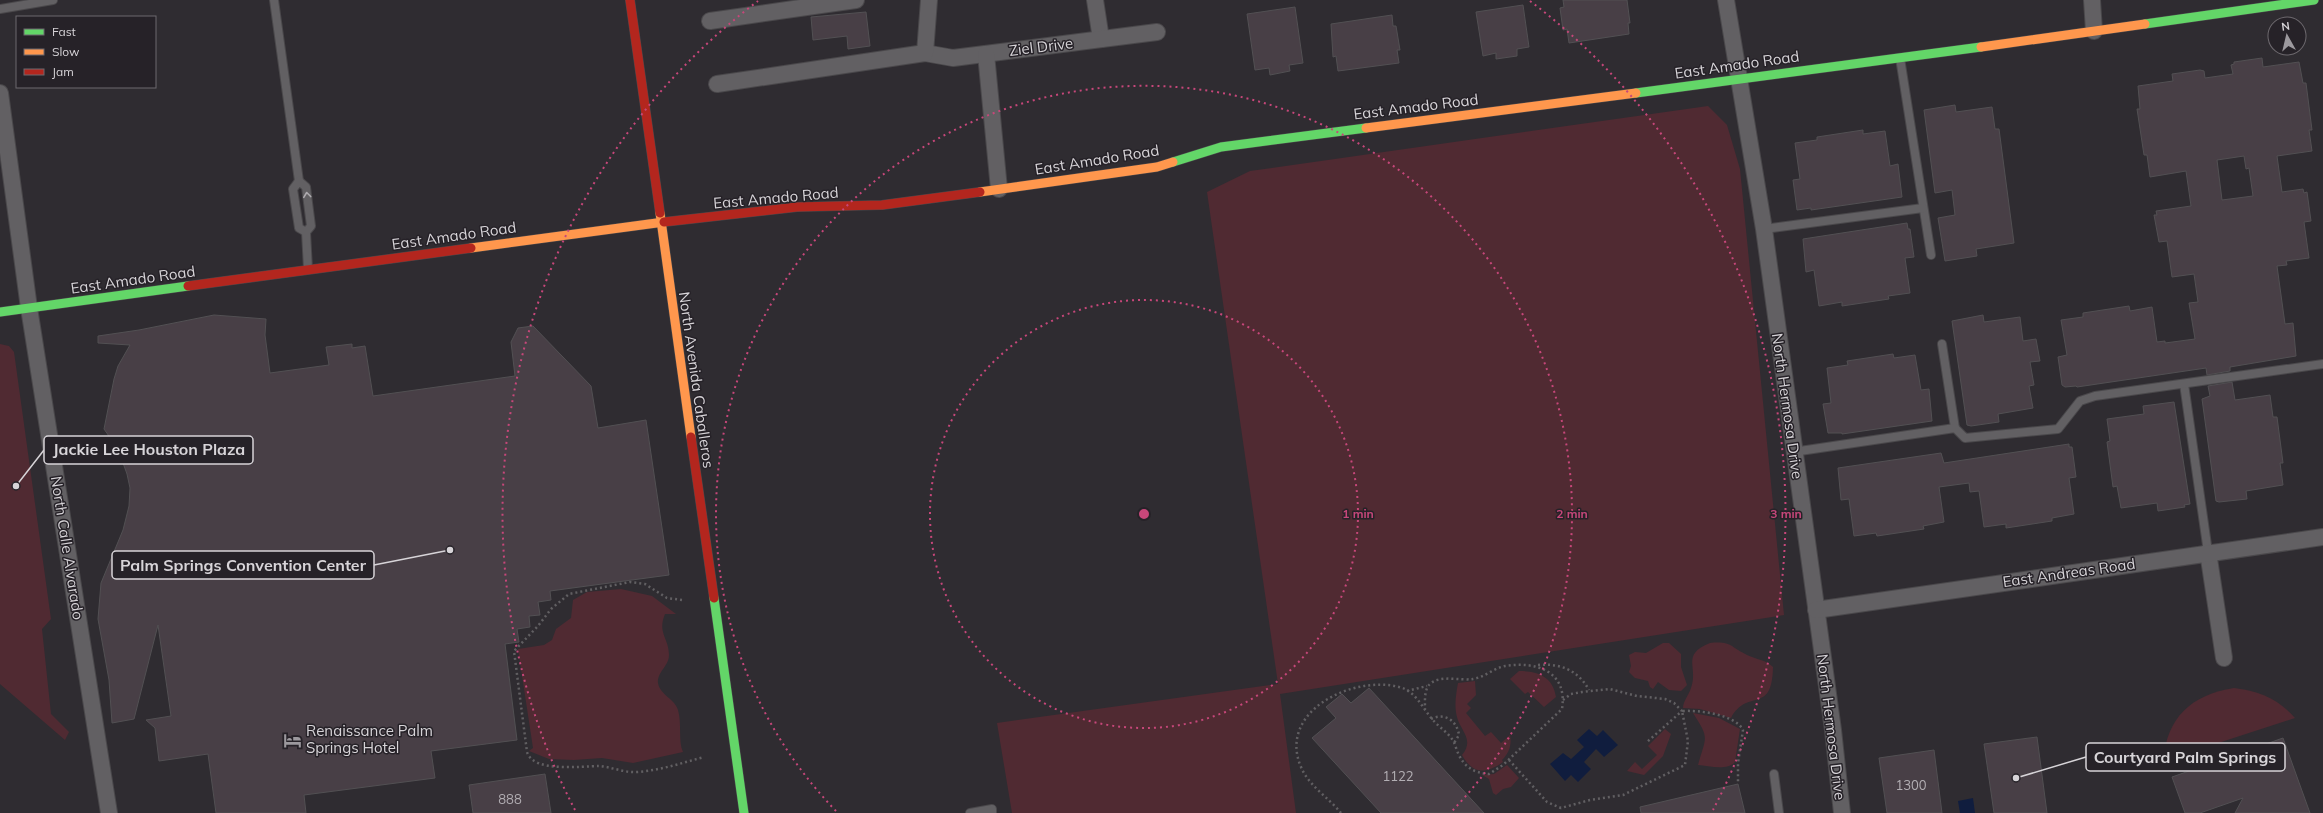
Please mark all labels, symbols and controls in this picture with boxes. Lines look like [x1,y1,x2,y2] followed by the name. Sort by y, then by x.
[16,16,156,88] legend
[2267,16,2307,56] north arrow
[2281,19,2291,34] text: N
[52,24,76,39] text: Fast
[1008,33,1074,60] street label: Ziel Drive
[52,44,80,59] text: Slow
[1673,46,1800,83] street label: East Amado Road
[52,64,74,79] text: Jam
[1352,89,1479,124] street label: East Amado Road
[1033,140,1160,179] street label: East Amado Road
[713,183,839,212] street label: East Amado Road
[303,192,312,198] one-way arrow
[390,217,517,254] street label: East Amado Road
[69,261,196,298] street label: East Amado Road
[675,290,718,469] street label: North Avenida Caballeros
[1768,332,1807,480] street label: North Hermosa Drive
[44,436,253,464] callout: Jackie Lee Houston Plaza
[53,439,245,459] text: Jackie Lee Houston Plaza
[47,475,88,621] street label: North Calle Alvarado
[1342,506,1374,521] text: 1 min
[1556,506,1588,521] text: 2 min
[1770,506,1802,521] text: 3 min
[1137,507,1151,521] centre of rings
[112,551,374,579] callout: Palm Springs Convention Center
[2001,554,2136,591] street label: East Andreas Road
[120,555,367,575] text: Palm Springs Convention Center
[1813,653,1850,801] street label: North Hermosa Drive
[306,721,433,757] place label: Renaissance Palm Springs Hotel
[283,730,303,750] hotel icon: Renaissance Palm Springs Hotel
[2086,743,2285,771] callout: Courtyard Palm Springs
[2094,747,2276,767] text: Courtyard Palm Springs
[1382,768,1414,784] house number: 1122
[1895,777,1927,793] house number: 1300
[498,791,522,807] house number: 888

